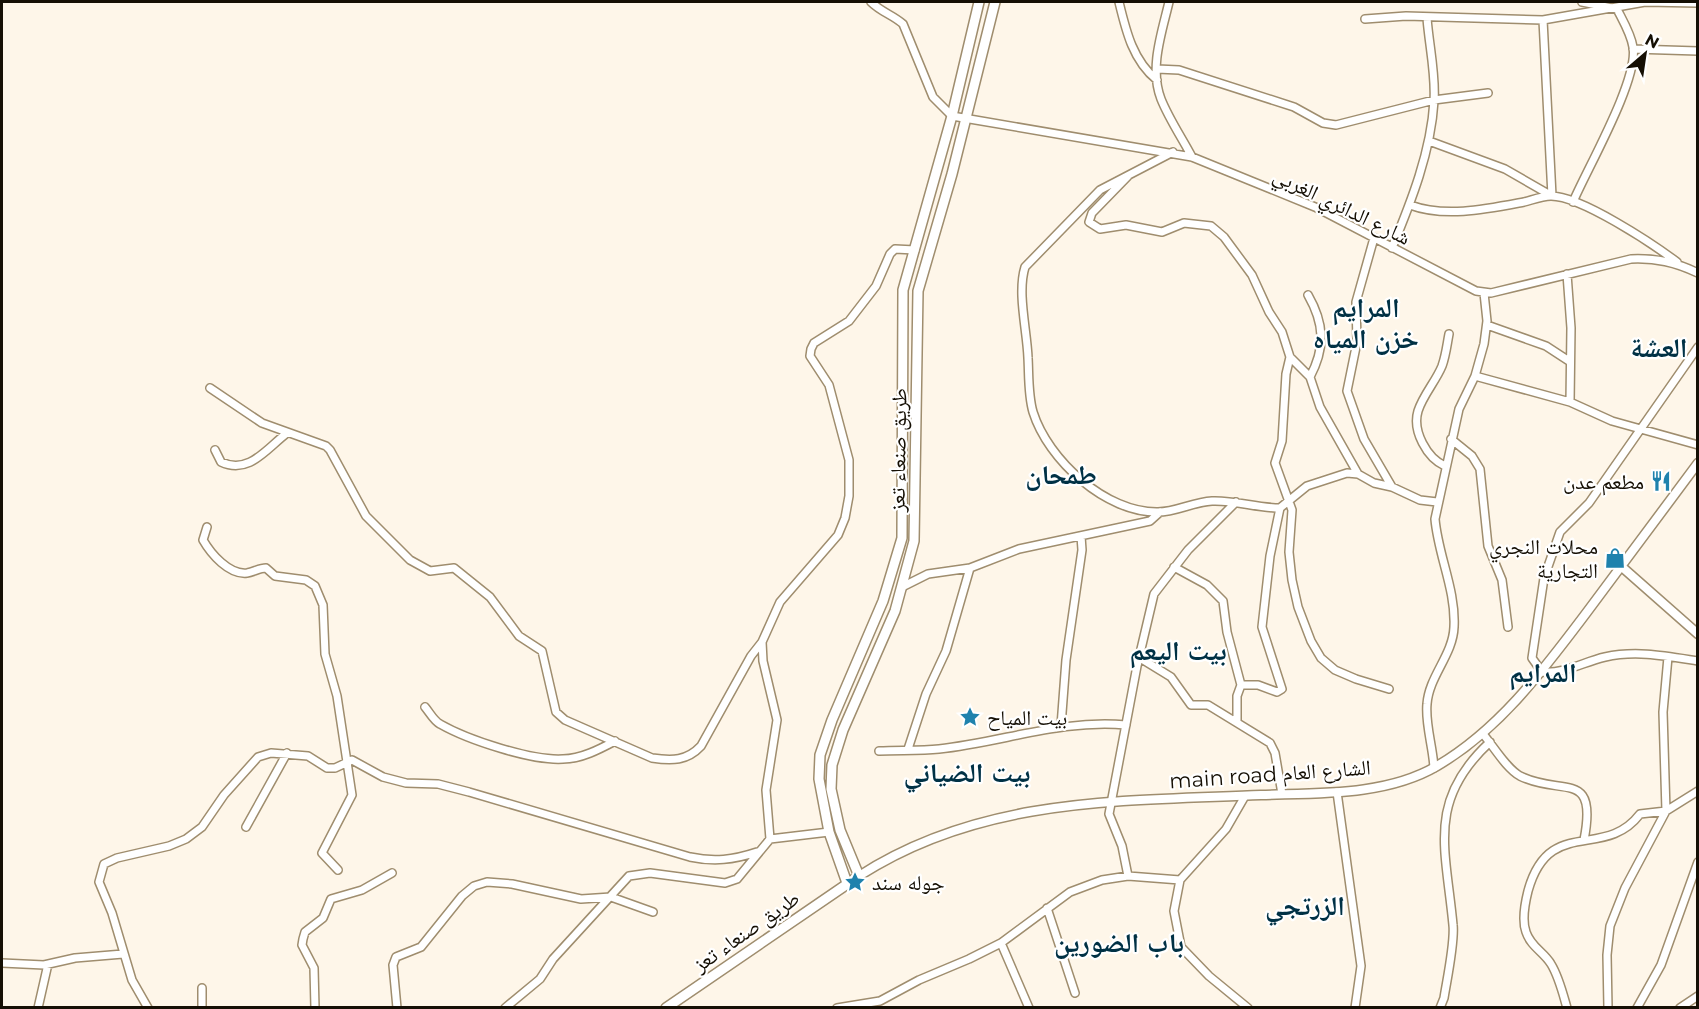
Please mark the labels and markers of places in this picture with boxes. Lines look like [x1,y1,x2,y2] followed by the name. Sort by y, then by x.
[1563,469,1644,496] place label: مطعم عدن
[1649,469,1673,493] restaurant icon: مطعم عدن
[1489,534,1598,583] place label: محلات النجري التجارية
[1603,546,1627,570] shop icon: محلات النجري التجارية
[958,705,982,729] place icon: بيت المياح
[987,705,1067,731] place label: بيت المياح
[843,870,867,894] place icon: جوله سند
[872,870,945,895] place label: جوله سند

